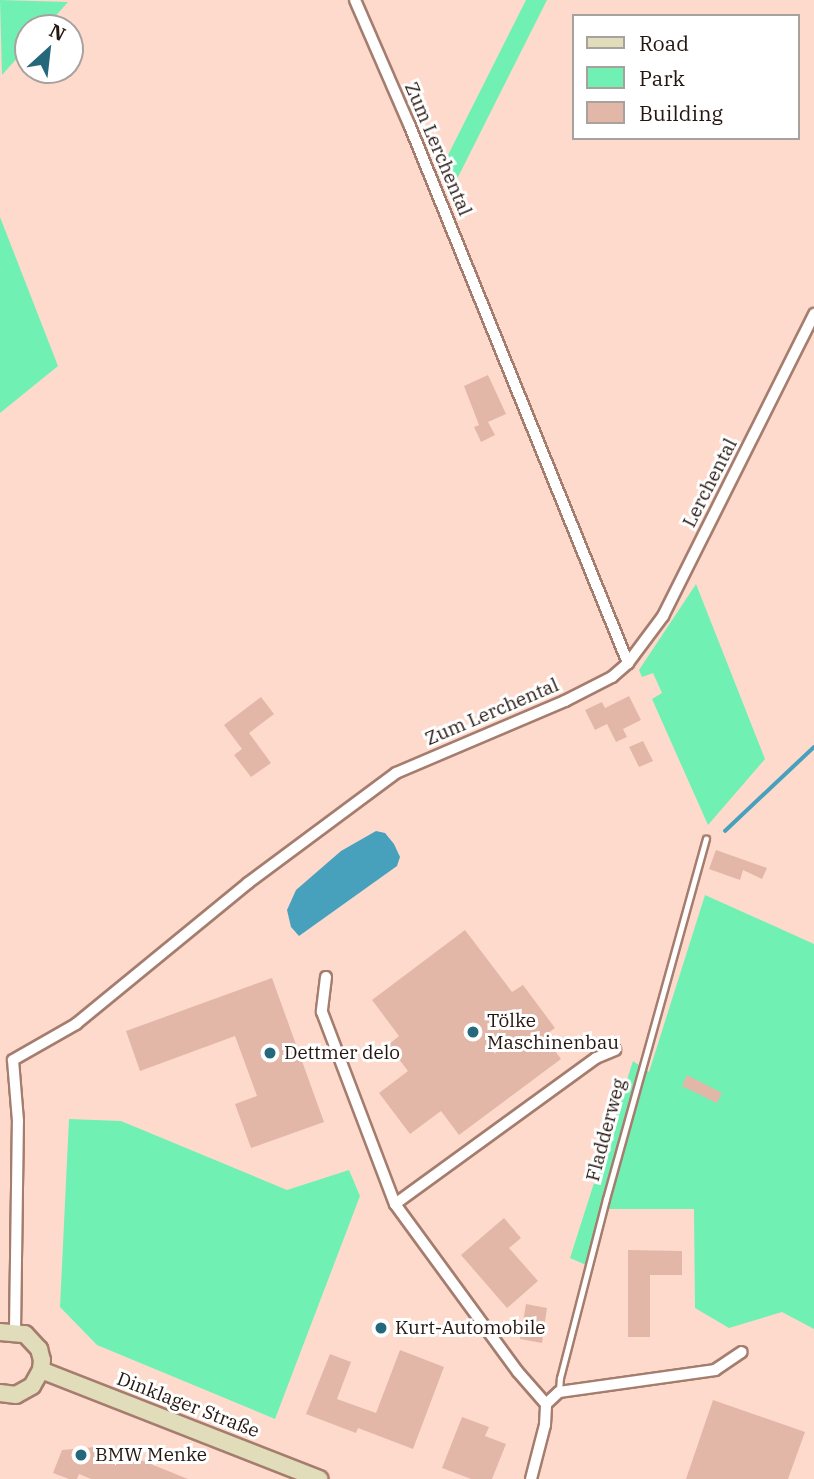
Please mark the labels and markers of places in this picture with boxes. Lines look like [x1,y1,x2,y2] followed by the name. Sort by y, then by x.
[487,1010,619,1054] place label: Tölke Maschinenbau
[465,1024,481,1040] marker: Tölke Maschinenbau
[284,1042,400,1064] place label: Dettmer delo
[262,1045,278,1061] marker: Dettmer delo
[395,1317,546,1339] place label: Kurt-Automobile
[373,1320,389,1336] marker: Kurt-Automobile
[95,1444,207,1466] place label: BMW Menke
[73,1447,89,1463] marker: BMW Menke

